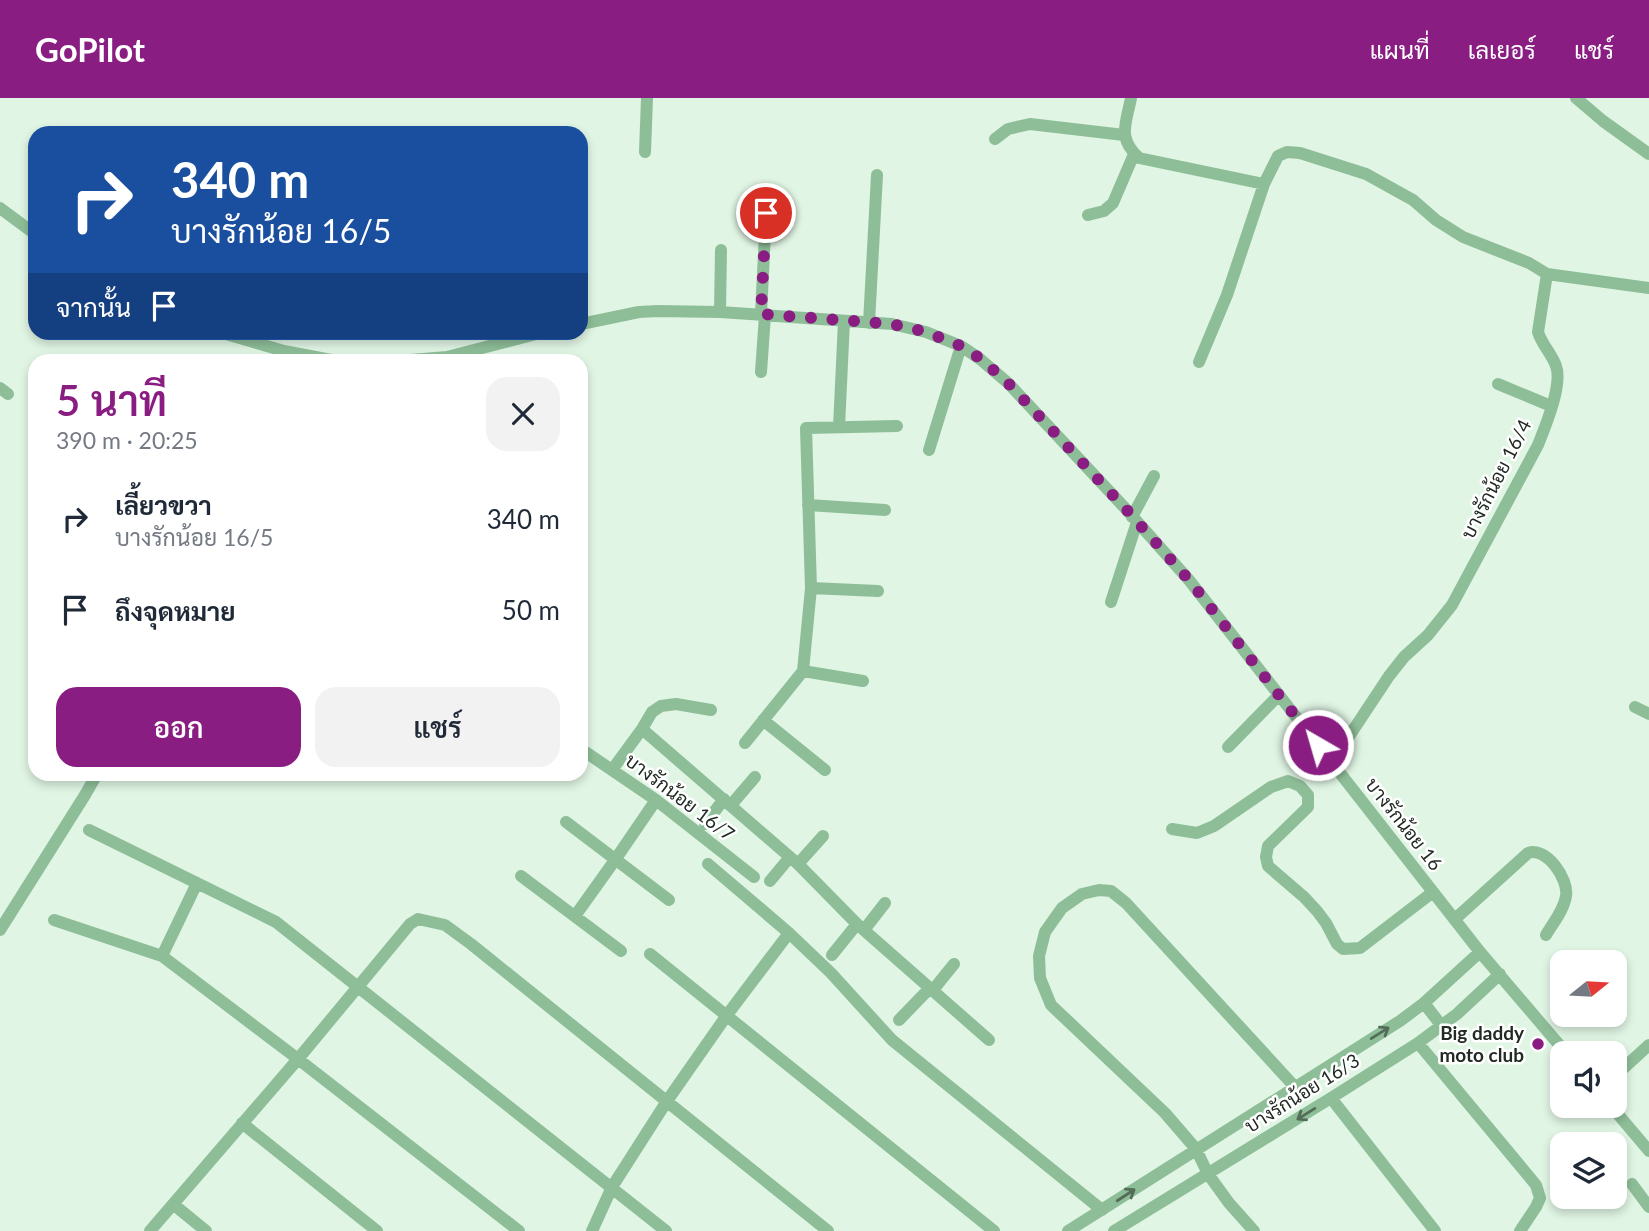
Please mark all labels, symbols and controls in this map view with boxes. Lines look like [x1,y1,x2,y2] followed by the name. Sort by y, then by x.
[35,29,145,69] text: GoPilot
[1370,35,1430,64] text: แผนที่
[1468,35,1536,64] text: เลเยอร์
[1574,35,1614,64] text: แชร์
[171,150,309,208] text: 340 m
[56,154,147,245] icon: right
[736,183,796,243] pin
[747,194,785,232] icon: arrive
[171,211,391,250] text: บางรักน้อย 16/5
[145,287,183,325] icon: arrive
[56,291,131,323] text: จากนั้น
[56,375,167,425] text: 5 นาที
[486,377,560,451] button: close
[1456,415,1536,542] street label: บางรักน้อย 16/4
[56,426,198,454] text: 390 m · 20:25
[115,489,212,521] text: เลี้ยวขวา
[56,500,94,538] icon: right
[487,503,560,535] text: 340 m
[115,523,273,551] text: บางรักน้อย 16/5
[56,591,94,629] icon: arrive
[502,594,560,626] text: 50 m
[115,595,236,627] text: ถึงจุดหมาย
[56,687,301,767] button: ออก
[315,687,560,767] button: แชร์
[1281,708,1355,782] position arrow
[621,748,739,845] street label: บางรักน้อย 16/7
[1361,773,1448,875] street label: บางรักน้อย 16
[1550,950,1628,1027] north arrow
[1550,950,1627,1209] map controls
[1439,1021,1525,1066] place label: Big daddy moto club
[1370,1026,1390,1040] one-way arrow
[1530,1036,1546,1052] marker: Big daddy moto club
[1550,1041,1627,1118] button: sound
[1240,1048,1363,1137] street label: บางรักน้อย 16/3
[1297,1107,1317,1121] one-way arrow
[1550,1132,1627,1209] button: layers
[1116,1187,1135,1202] one-way arrow

